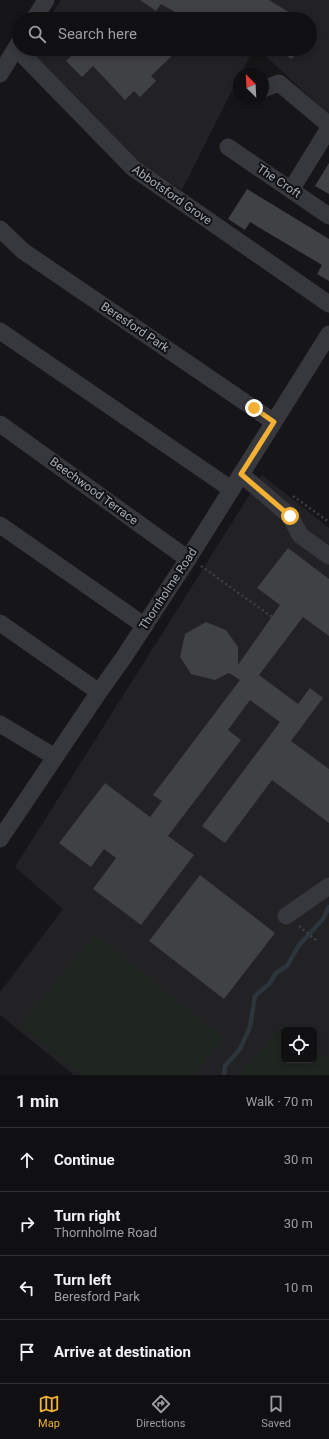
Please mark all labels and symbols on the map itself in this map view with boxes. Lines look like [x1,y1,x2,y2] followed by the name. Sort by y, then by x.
[233,68,269,104] north arrow
[254,161,304,201] street label: The Croft
[129,162,215,228] street label: Abbotsford Grove
[98,299,173,355] street label: Beresford Park
[245,399,263,417] route end
[47,454,141,528] street label: Beechwood Terrace
[281,507,299,525] route start
[136,545,200,633] street label: Thornholme Road

